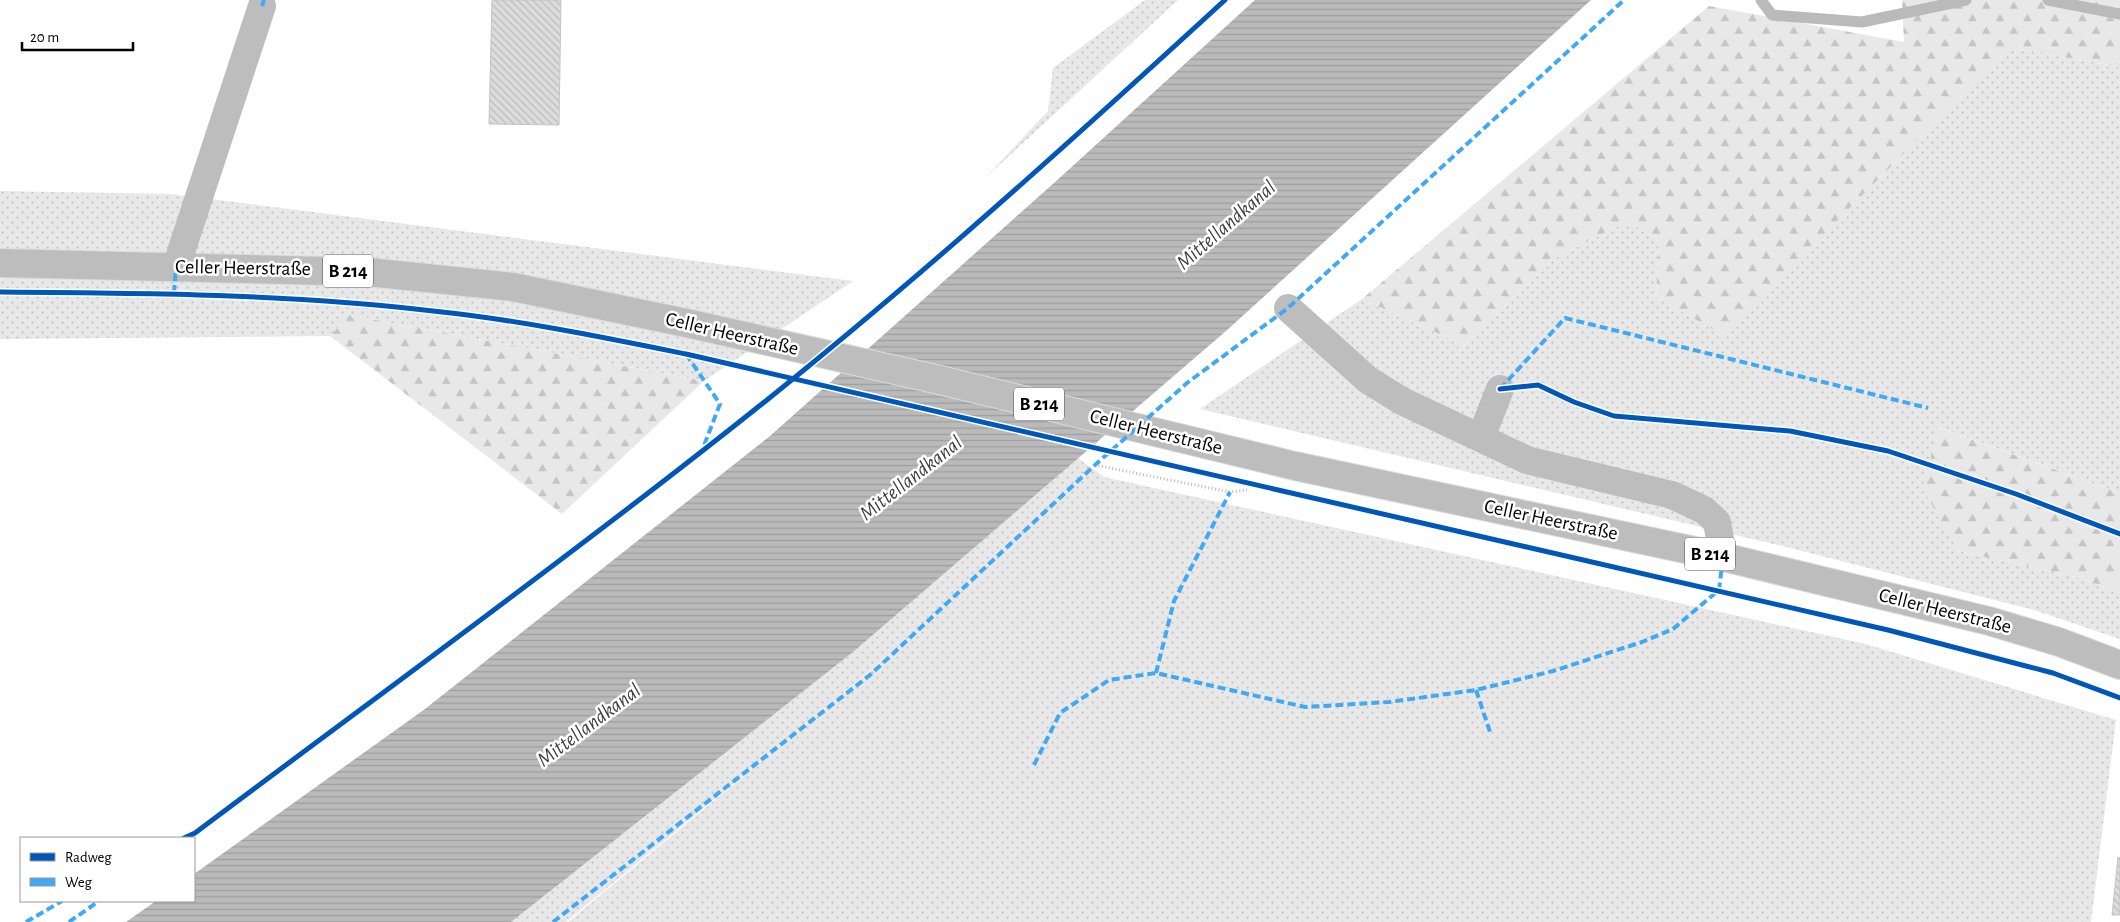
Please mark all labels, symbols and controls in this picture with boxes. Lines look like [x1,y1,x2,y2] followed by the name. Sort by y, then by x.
[22,20,134,52] scale bar
[30,30,59,45] text: 20 m
[1172,177,1280,273] water label: Mittellandkanal
[323,255,373,288] road number: B 214
[175,257,311,279] street label: Celler Heerstraße
[664,309,800,359] street label: Celler Heerstraße
[1014,388,1064,420] road number: B 214
[1088,406,1224,458] street label: Celler Heerstraße
[856,432,966,524] water label: Mittellandkanal
[1482,496,1620,544] street label: Celler Heerstraße
[1685,538,1735,570] road number: B 214
[1877,585,2013,637] street label: Celler Heerstraße
[533,679,645,771] water label: Mittellandkanal
[20,837,195,902] legend
[65,850,112,865] text: Radweg
[65,875,93,890] text: Weg

